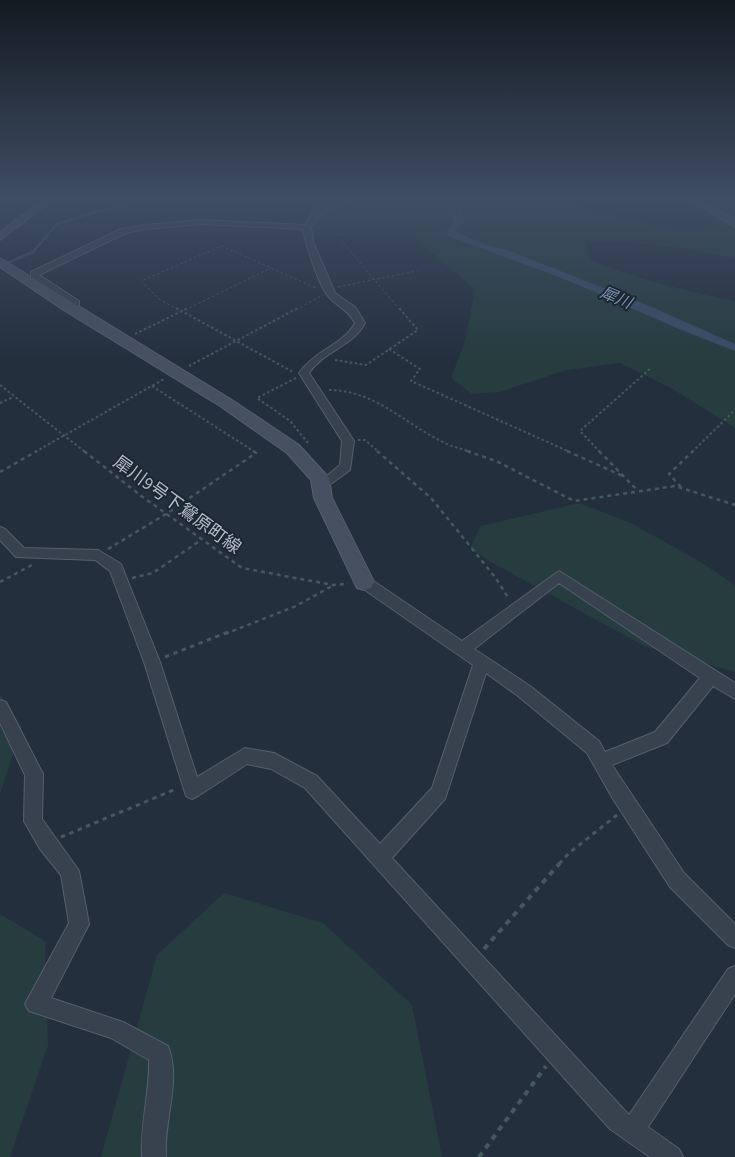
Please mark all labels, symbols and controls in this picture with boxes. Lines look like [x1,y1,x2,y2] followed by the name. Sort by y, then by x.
[597,282,637,315] water label: 犀川
[108,450,246,560] street label: 犀川9号下鴛原町線

